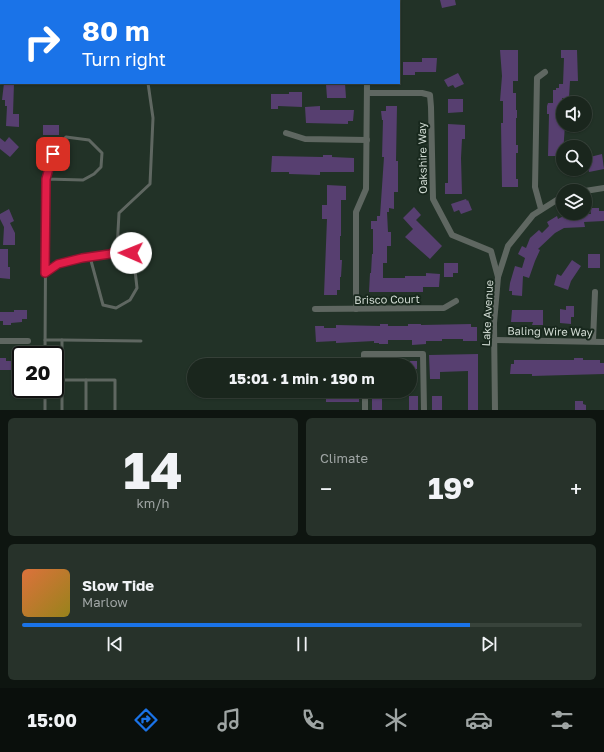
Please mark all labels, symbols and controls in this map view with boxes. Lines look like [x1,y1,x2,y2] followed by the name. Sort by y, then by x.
[82,14,150,47] text: 80 m
[16,16,68,68] icon: right
[82,48,166,70] text: Turn right
[556,96,592,220] map controls
[556,96,592,132] button: sound
[415,122,429,194] street label: Oakshire Way
[36,137,70,171] pin
[556,140,592,176] button: search
[42,143,64,165] icon: arrive
[556,184,592,220] button: layers
[110,232,152,274] position arrow
[479,279,495,347] street label: Lake Avenue
[354,292,420,306] street label: Brisco Court
[507,324,593,338] street label: Baling Wire Way
[12,346,64,398] speed limit sign: 20
[229,369,375,387] text: 15:01 · 1 min · 190 m
[123,438,183,500] text: 14
[320,450,368,466] text: Climate
[428,470,474,506] text: 19°
[320,475,332,502] text: −
[570,475,582,502] text: +
[136,495,170,511] text: km/h
[82,576,154,594] text: Slow Tide
[82,594,128,610] text: Marlow
[104,633,126,655] icon: previous
[291,633,313,655] icon: pause
[478,633,500,655] icon: next
[132,706,160,734] icon: directions
[215,706,243,734] icon: music
[299,706,327,734] icon: phone
[382,706,410,734] icon: climate
[465,706,493,734] icon: car
[548,706,576,734] icon: filters
[28,709,77,731] text: 15:00

